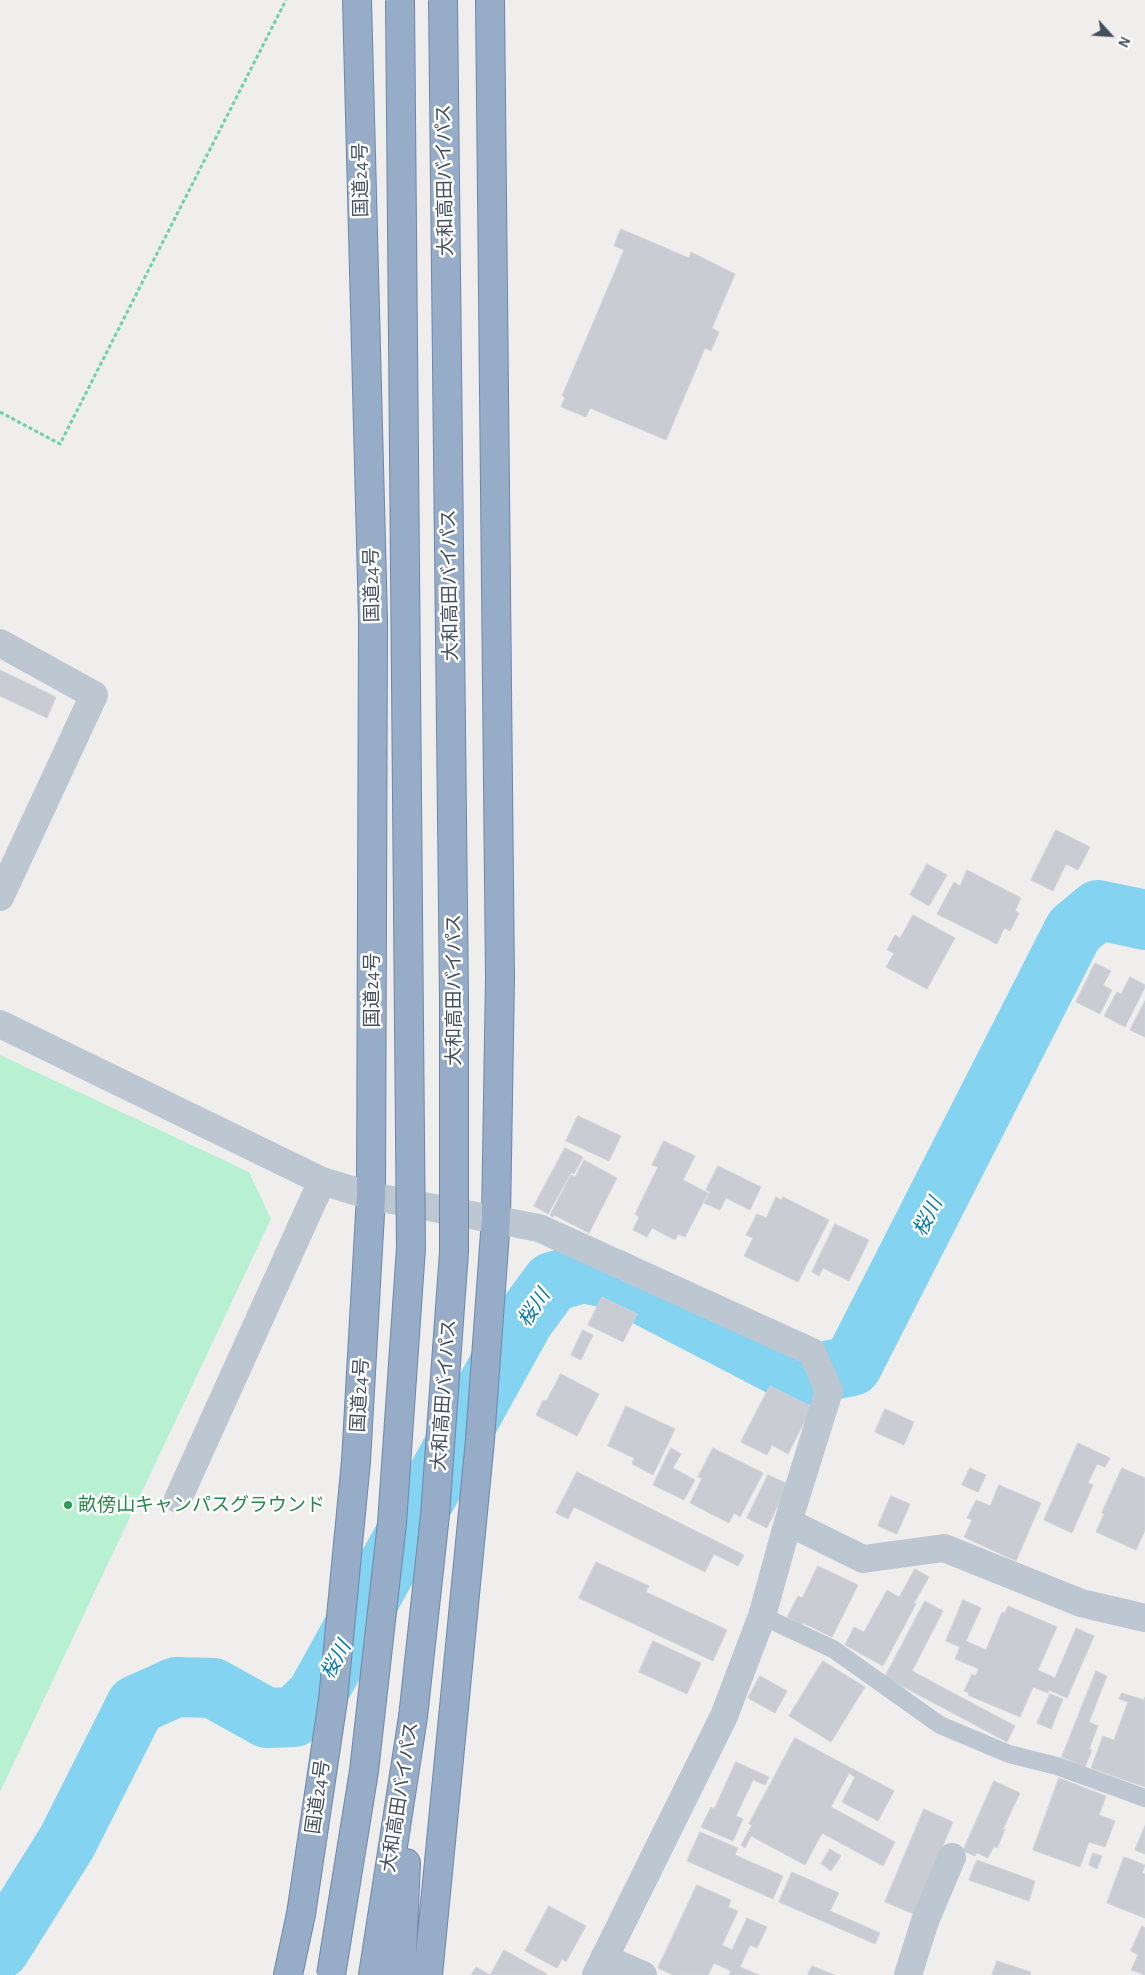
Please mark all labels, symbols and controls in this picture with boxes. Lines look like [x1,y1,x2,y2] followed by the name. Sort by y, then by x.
[1085,10,1135,60] north arrow
[1115,34,1132,49] text: N
[432,104,458,256] street label: 大和高田バイパス
[349,142,373,218] street label: 国道24号
[437,509,463,661] street label: 大和高田バイパス
[360,547,384,623] street label: 国道24号
[443,914,465,1066] street label: 大和高田バイパス
[361,953,383,1027] street label: 国道24号
[908,1194,948,1240] water label: 桜川
[513,1285,555,1331] water label: 桜川
[427,1318,461,1472] street label: 大和高田バイパス
[347,1357,373,1433] street label: 国道24号
[78,1494,325,1516] place label: 畝傍山キャンパスグラウンド
[62,1499,74,1511] marker: 畝傍山キャンパスグラウンド
[316,1637,356,1683] water label: 桜川
[377,1720,423,1874] street label: 大和高田バイパス
[302,1758,334,1836] street label: 国道24号

